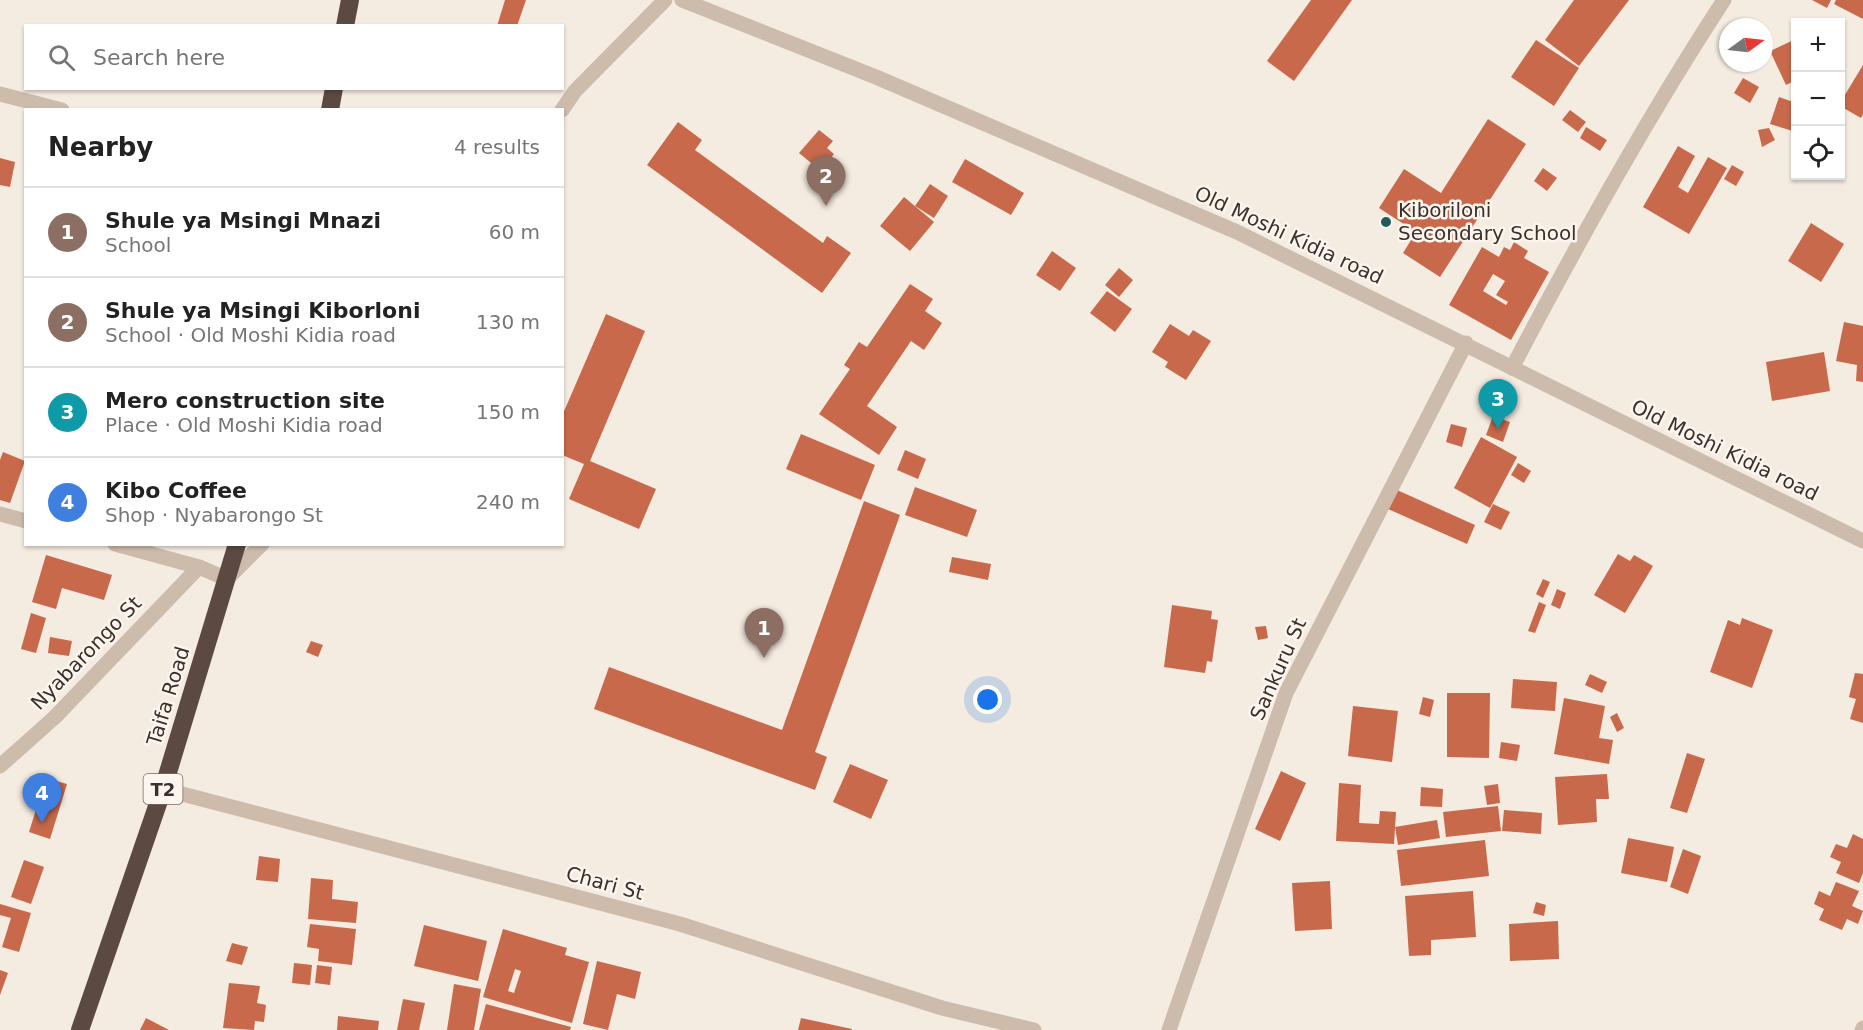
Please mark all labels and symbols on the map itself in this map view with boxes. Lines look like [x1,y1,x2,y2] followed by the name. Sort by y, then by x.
[1719,18,1773,72] north arrow
[806,156,846,206] pin: 2
[1191,181,1387,289] street label: Old Moshi Kidia road
[1398,198,1577,245] place label: Kiboriloni Secondary School
[1379,215,1393,229] marker: Kiboriloni Secondary School
[1478,380,1518,429] pin: 3
[1627,394,1823,506] street label: Old Moshi Kidia road
[26,591,146,715] street label: Nyabarongo St
[744,608,783,658] pin: 1
[1245,614,1311,724] street label: Sankuru St
[141,643,194,750] street label: Taifa Road
[973,685,1002,714] your location
[22,774,62,823] pin: 4
[144,774,182,804] road number: T2
[563,861,647,905] street label: Chari St

